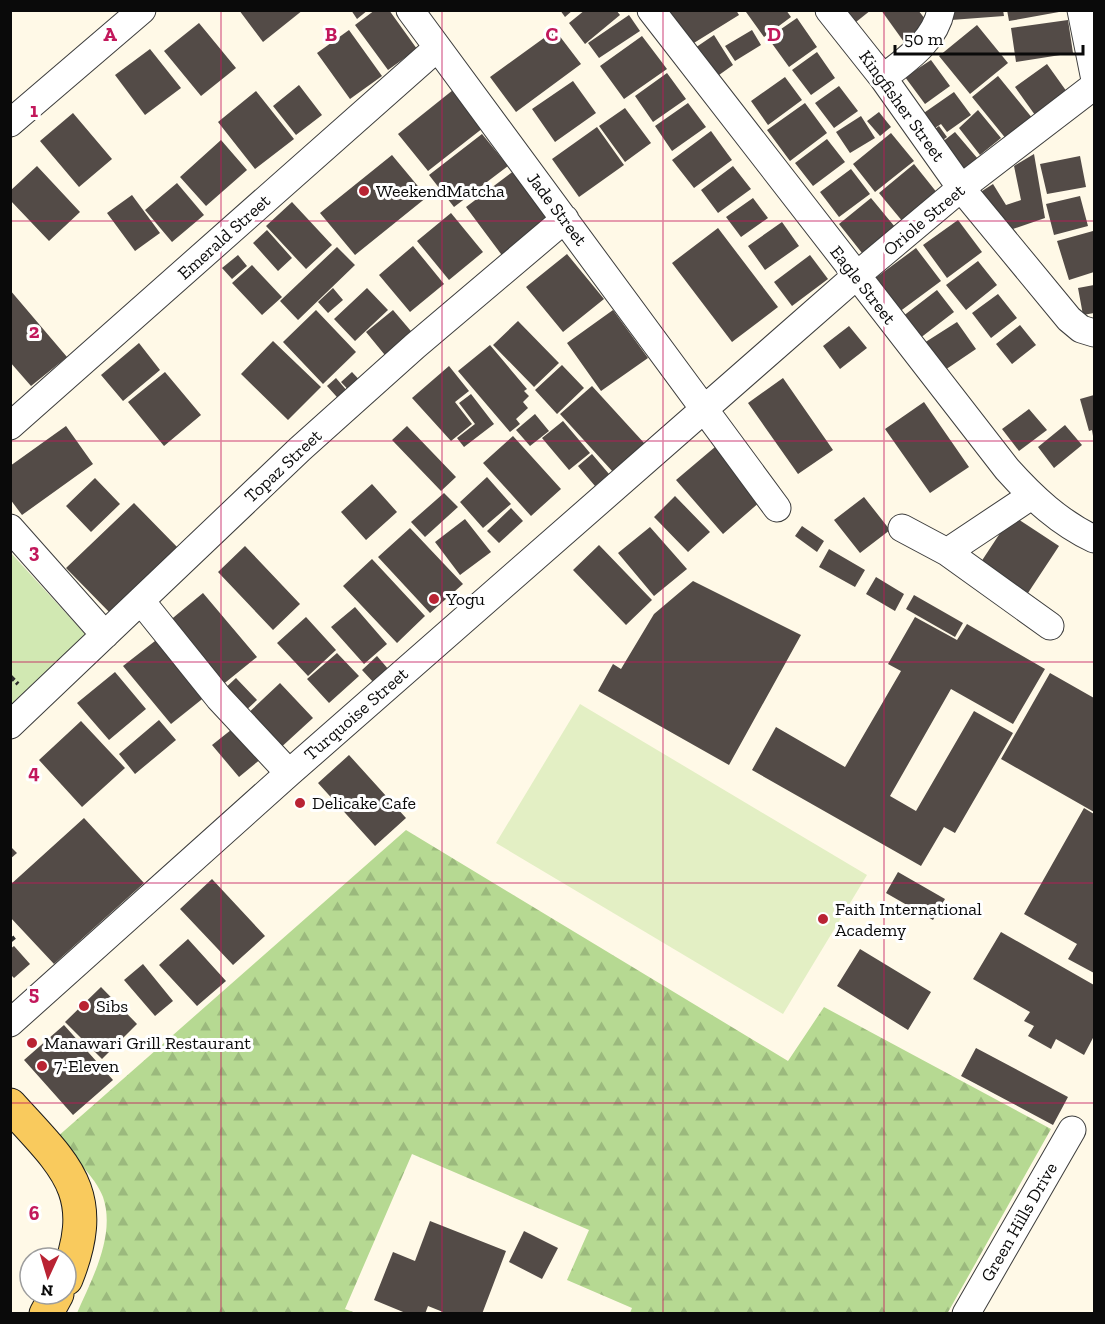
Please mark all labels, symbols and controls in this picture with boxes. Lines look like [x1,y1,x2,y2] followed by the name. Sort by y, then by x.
[895,18,1082,56] scale bar
[103,22,117,46] text: A
[325,22,337,46] text: B
[546,22,559,46] text: C
[767,22,781,46] text: D
[904,28,944,50] text: 50 m
[854,46,950,166] street label: Kingfisher Street
[30,98,38,122] text: 1
[522,168,592,250] street label: Jade Street
[879,179,970,260] street label: Oriole Street
[376,180,505,202] place label: WeekendMatcha
[357,184,371,198] marker: WeekendMatcha
[173,189,275,284] street label: Emerald Street
[825,241,901,329] street label: Eagle Street
[29,319,40,343] text: 2
[240,424,326,507] street label: Topaz Street
[29,539,40,563] text: 3
[445,588,485,610] place label: Yogu
[427,592,441,606] marker: Yogu
[299,663,413,765] street label: Turquoise Street
[28,760,40,784] text: 4
[312,792,416,814] place label: Delicake Cafe
[293,796,307,810] marker: Delicake Cafe
[835,898,982,941] place label: Faith International Academy
[816,912,830,926] marker: Faith International Academy
[29,981,39,1005] text: 5
[96,995,128,1017] place label: Sibs
[77,999,91,1013] marker: Sibs
[44,1032,251,1054] place label: Manawari Grill Restaurant
[25,1036,39,1050] marker: Manawari Grill Restaurant
[54,1055,120,1077] place label: 7-Eleven
[35,1059,49,1073] marker: 7-Eleven
[976,1159,1062,1285] street label: Green Hills Drive
[29,1201,40,1225] text: 6
[18,1246,78,1306] north arrow
[40,1281,54,1300] text: N

